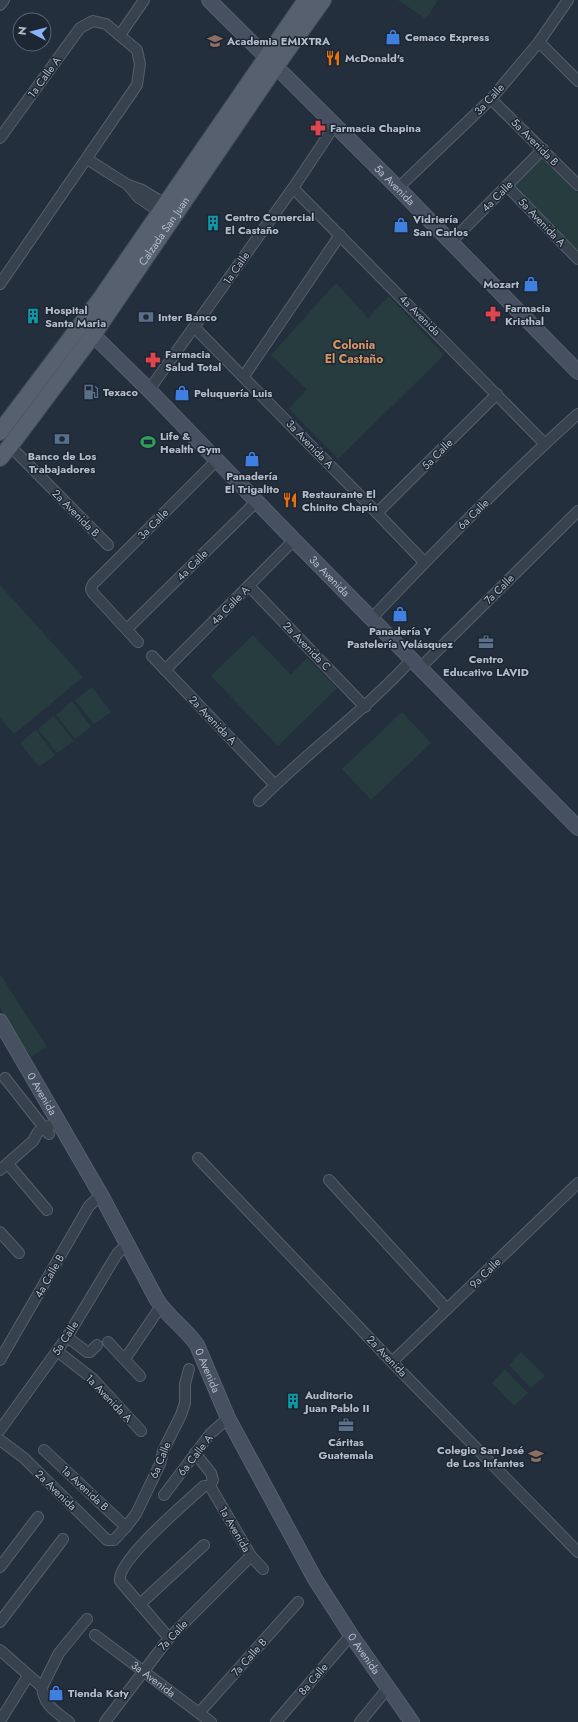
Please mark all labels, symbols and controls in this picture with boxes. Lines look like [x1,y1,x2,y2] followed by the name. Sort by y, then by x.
[12,12,52,52] north arrow
[14,25,31,36] text: N
[384,28,402,46] shop icon: Cemaco Express
[405,29,489,45] place label: Cemaco Express
[206,32,224,50] school or university icon: Academia EMIXTRA
[226,33,331,49] place label: Academia EMIXTRA
[324,49,342,67] restaurant icon: McDonald's
[345,50,404,66] place label: McDonald's
[24,52,65,101] street label: 1a Calle A
[470,79,508,118] street label: 3a Calle
[508,115,562,169] street label: 5a Avenida B
[309,119,327,137] pharmacy icon: Farmacia Chapina
[330,120,421,136] place label: Farmacia Chapina
[371,161,419,209] street label: 5a Avenida
[478,176,517,215] street label: 4a Calle
[134,193,193,269] street label: Calzada San Juan
[514,194,570,251] street label: 5a Avenida A
[225,209,314,238] place label: Centro Comercial El Castaño
[412,211,468,240] place label: Vidriería San Carlos
[204,214,222,232] building icon: Centro Comercial El Castaño
[392,216,410,234] shop icon: Vidriería San Carlos
[219,248,253,288] street label: 1a Calle
[522,275,540,293] shop icon: Mozart
[483,276,519,292] place label: Mozart
[396,291,444,339] street label: 4a Avenida
[505,300,551,329] place label: Farmacia Kristhal
[45,302,106,331] place label: Hospital Santa Maria
[484,305,502,323] pharmacy icon: Farmacia Kristhal
[24,307,42,325] building icon: Hospital Santa Maria
[137,308,155,326] bank icon: Inter Banco
[158,309,217,325] place label: Inter Banco
[325,336,383,368] district label: Colonia El Castaño
[165,346,221,375] place label: Farmacia Salud Total
[144,351,162,369] pharmacy icon: Farmacia Salud Total
[82,383,100,401] fuel station icon: Texaco
[103,384,138,400] place label: Texaco
[173,384,191,402] shop icon: Peluquería Luis
[194,385,272,401] place label: Peluquería Luis
[283,416,338,473] street label: 3a Avenida A
[160,428,221,457] place label: Life & Health Gym
[53,430,71,448] bank icon: Banco de Los Trabajadores
[139,433,157,451] sports icon: Life & Health Gym
[418,435,456,473] street label: 5a Calle
[28,448,96,477] place label: Banco de Los Trabajadores
[243,450,261,468] shop icon: Panadería El Trigalito
[225,468,280,497] place label: Panadería El Trigalito
[49,486,103,540] street label: 2a Avenida B
[302,486,378,515] place label: Restaurante El Chinito Chapín
[281,491,299,509] restaurant icon: Restaurante El Chinito Chapín
[454,495,493,533] street label: 6a Calle
[134,505,172,543] street label: 3a Calle
[173,545,212,584] street label: 4a Calle
[306,552,353,600] street label: 3a Avenida
[480,570,518,608] street label: 7a Calle
[207,581,254,628] street label: 4a Calle A
[391,605,409,623] shop icon: Panadería Y Pastelería Velásquez
[279,618,335,674] street label: 2a Avenida C
[347,623,453,652] place label: Panadería Y Pastelería Velásquez
[477,633,495,651] office icon: Centro Educativo LAVID
[443,651,529,680] place label: Centro Educativo LAVID
[185,692,241,749] street label: 2a Avenida A
[23,1069,61,1118] street label: 0 Avenida
[30,1251,68,1301] street label: 4a Calle B
[466,1254,505,1292] street label: 9a Calle
[48,1317,82,1358] street label: 5a Calle
[363,1332,411,1380] street label: 2a Avenida
[191,1345,224,1395] street label: 0 Avenida
[82,1370,137,1426] street label: 1a Avenida A
[303,1387,370,1416] place label: Auditorio Juan Pablo II
[284,1392,302,1410] building icon: Auditorio Juan Pablo II
[337,1416,355,1434] office icon: Cáritas Guatemala
[174,1430,217,1479] street label: 6a Calle A
[319,1434,373,1463] place label: Cáritas Guatemala
[145,1439,175,1481] street label: 6a Calle
[437,1442,524,1471] place label: Colegio San José de Los Infantes
[527,1447,545,1465] school or university icon: Colegio San José de Los Infantes
[58,1462,112,1514] street label: 1a Avenida B
[32,1466,80,1514] street label: 2a Avenida
[215,1503,255,1555] street label: 1a Avenida
[155,1616,192,1654] street label: 7a Calle
[344,1630,384,1677] street label: 0 Avenida
[228,1634,270,1680] street label: 7a Calle B
[128,1657,179,1701] street label: 3a Avenida
[294,1659,332,1699] street label: 8a Calle
[47,1684,65,1702] shop icon: Tienda Katy
[68,1685,129,1701] place label: Tienda Katy

